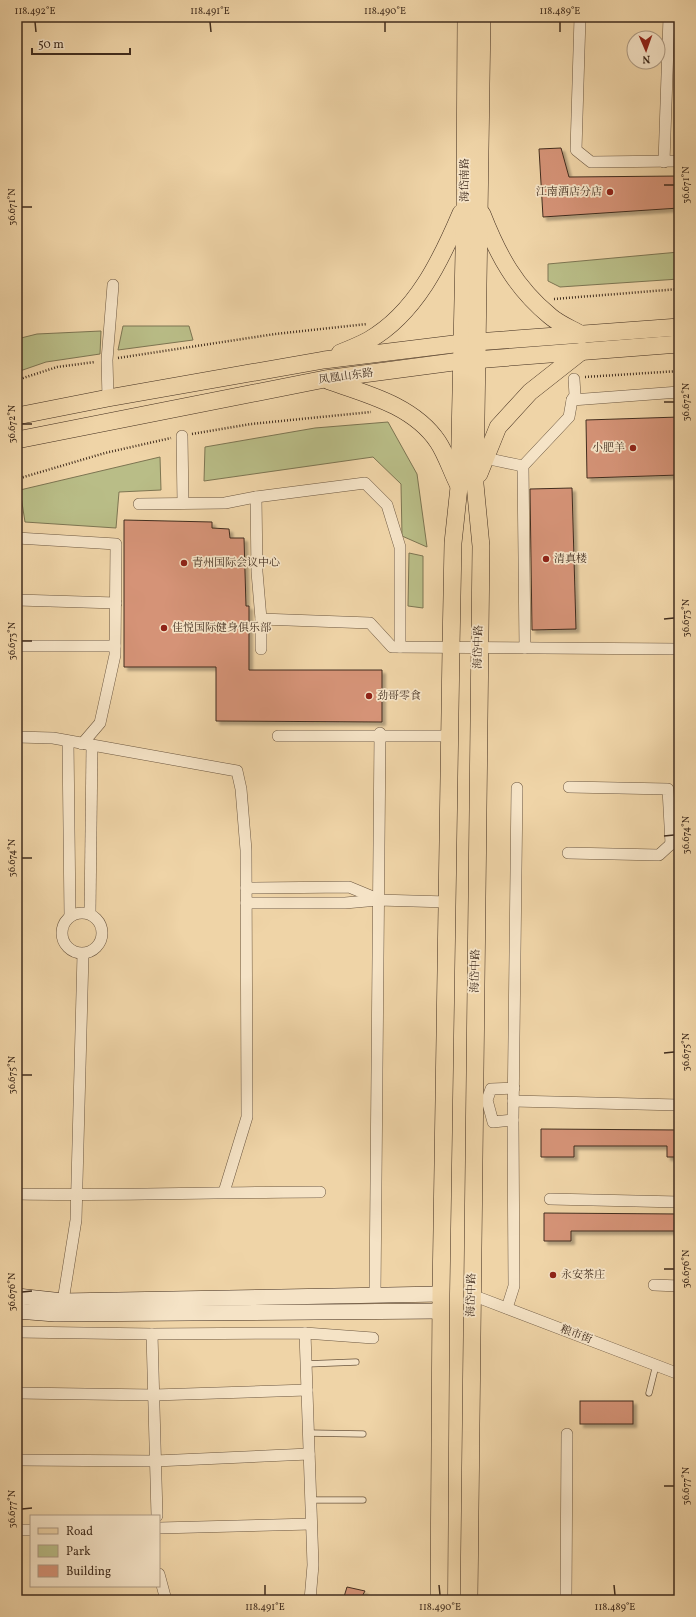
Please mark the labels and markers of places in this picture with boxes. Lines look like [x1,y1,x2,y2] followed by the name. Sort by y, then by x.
[536,185,602,200] place label: 江南酒店分店
[605,187,615,197] marker: 江南酒店分店
[592,441,625,456] place label: 小肥羊
[628,443,638,453] marker: 小肥羊
[554,552,587,567] place label: 清真楼
[541,554,551,564] marker: 清真楼
[192,556,280,571] place label: 青州国际会议中心
[179,558,189,568] marker: 青州国际会议中心
[172,621,272,636] place label: 佳悦国际健身俱乐部
[159,623,169,633] marker: 佳悦国际健身俱乐部
[377,689,421,704] place label: 劲哥零食
[364,691,374,701] marker: 劲哥零食
[561,1268,605,1283] place label: 永安茶庄
[548,1270,558,1280] marker: 永安茶庄

